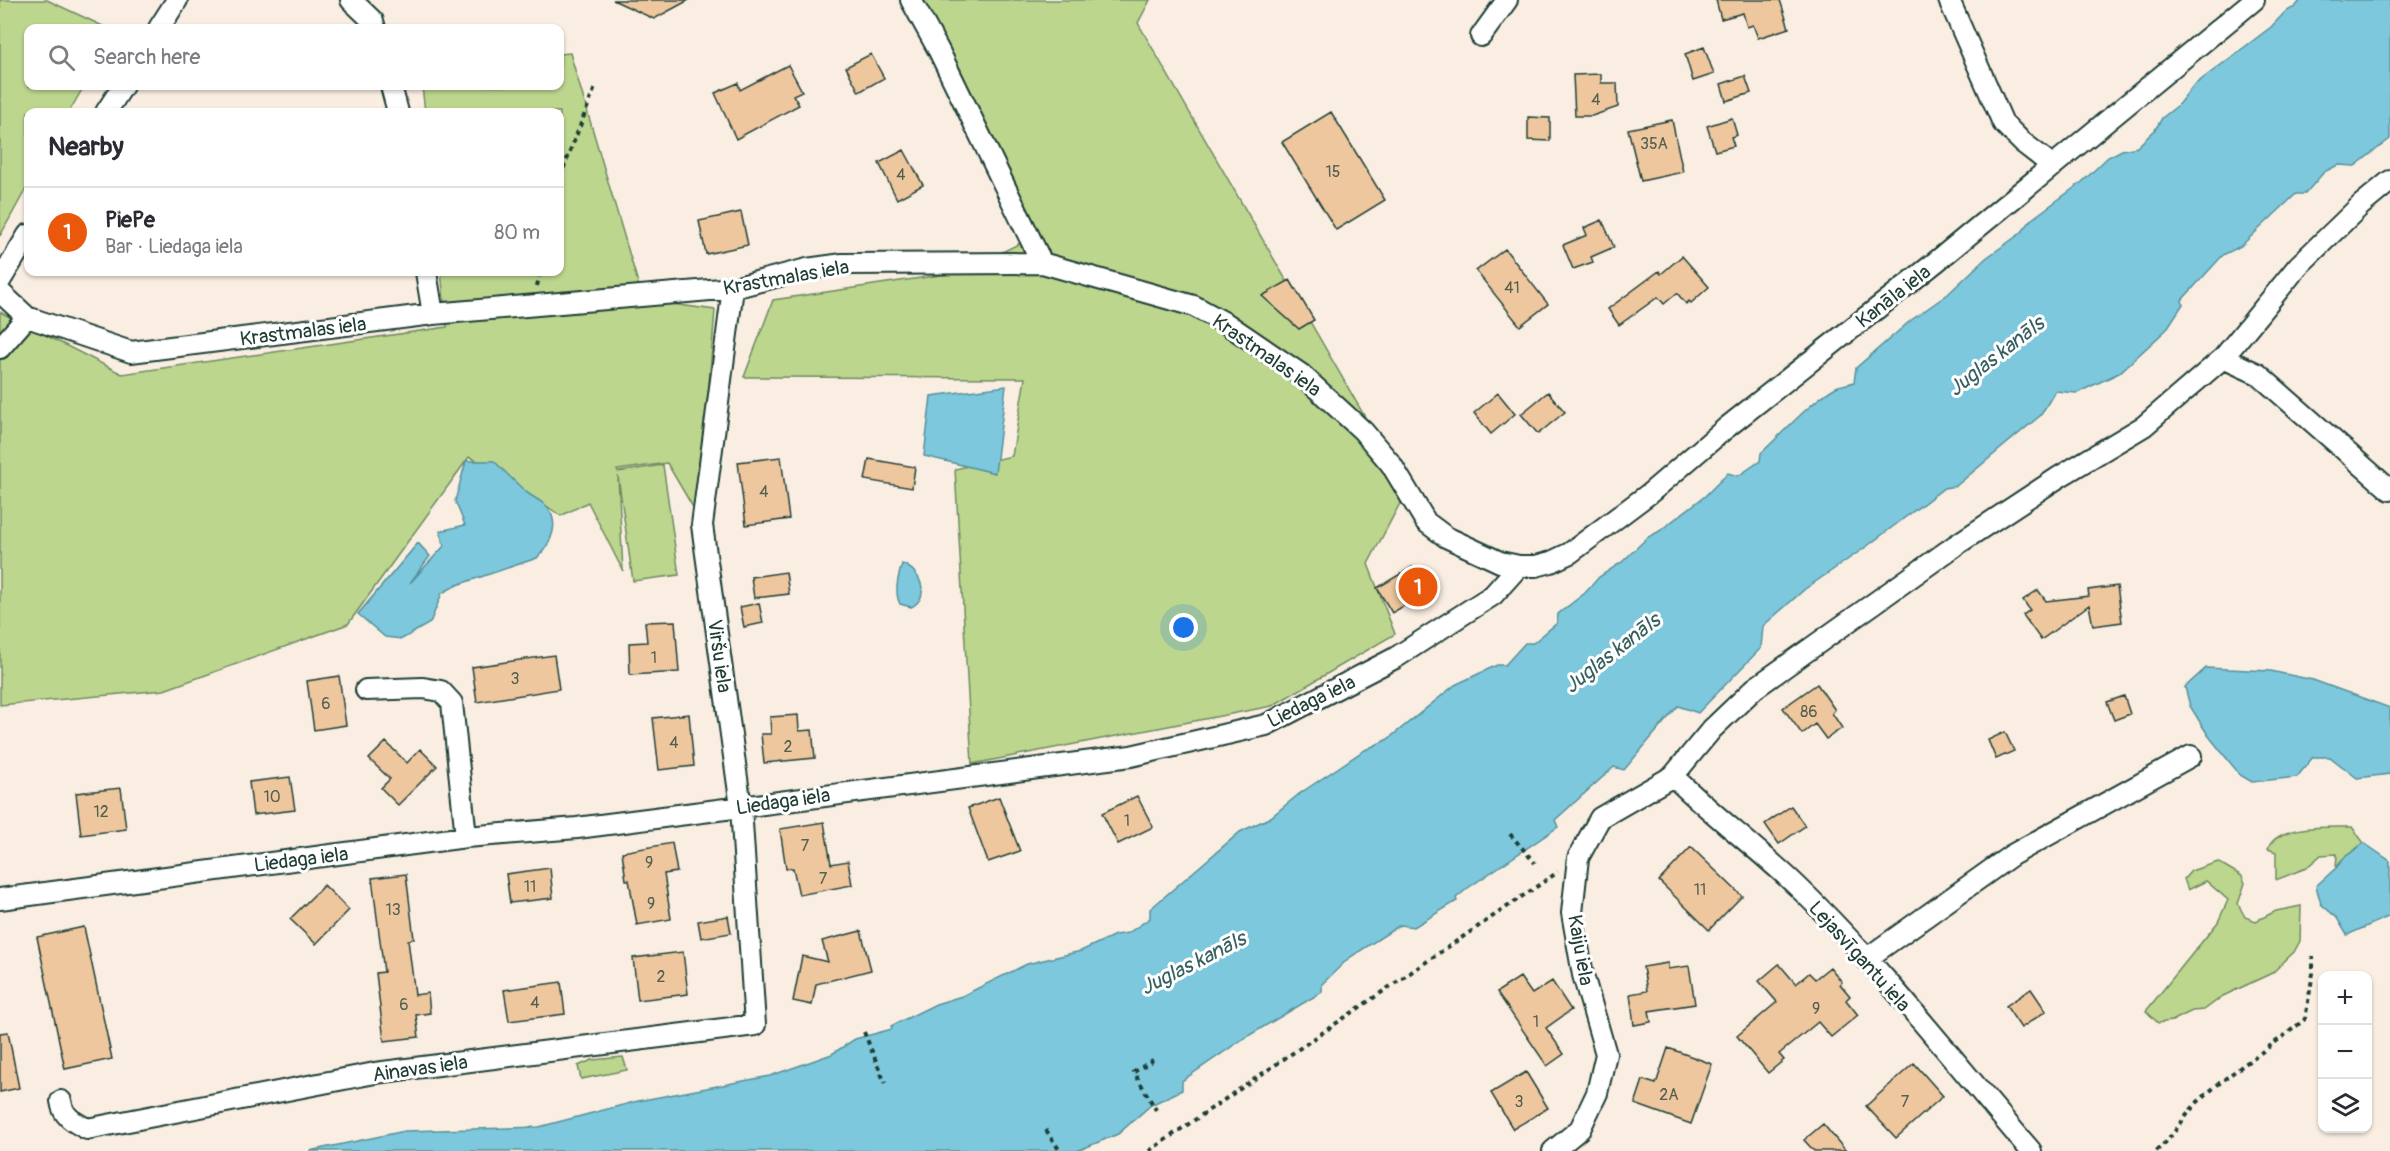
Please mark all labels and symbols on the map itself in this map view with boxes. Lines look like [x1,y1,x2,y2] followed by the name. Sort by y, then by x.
[1591,90,1601,110] house number: 4
[1640,134,1668,154] house number: 35A
[1326,162,1340,182] house number: 15
[896,165,906,185] house number: 4
[721,254,851,301] street label: Krastmalas iela
[1851,259,1936,333] street label: Kanāla iela
[1504,278,1520,298] house number: 41
[1207,309,1326,402] street label: Krastmalas iela
[1943,309,2052,402] water label: Juglas kanāls
[238,311,368,352] street label: Krastmalas iela
[759,482,769,502] house number: 4
[1398,564,1438,610] pin: 1
[1559,606,1668,699] water label: Juglas kanāls
[1169,613,1198,642] your location
[702,618,737,694] street label: Viršu iela
[651,648,657,668] house number: 1
[511,669,520,689] house number: 3
[1263,669,1359,734] street label: Liedaga iela
[321,694,331,714] house number: 6
[1800,702,1818,722] house number: 86
[669,733,679,753] house number: 4
[784,737,793,757] house number: 2
[734,783,832,820] street label: Liedaga iela
[263,787,281,807] house number: 10
[93,802,109,822] house number: 12
[1124,811,1130,831] house number: 1
[801,836,810,856] house number: 7
[252,841,350,878] street label: Liedaga iela
[645,853,653,873] house number: 9
[819,869,828,889] house number: 7
[524,877,536,897] house number: 11
[1694,880,1706,900] house number: 11
[647,894,655,914] house number: 9
[1803,896,1916,1017] street label: Lejasvīgantu iela
[385,900,401,920] house number: 13
[1562,913,1599,987] street label: Kaiju iela
[1136,924,1253,1002] water label: Juglas kanāls
[657,967,666,987] house number: 2
[530,993,540,1013] house number: 4
[399,995,409,1015] house number: 6
[1812,999,1820,1019] house number: 9
[1533,1012,1539,1032] house number: 1
[371,1049,469,1088] street label: Ainavas iela
[1659,1085,1679,1105] house number: 2A
[1515,1092,1524,1112] house number: 3
[1901,1092,1910,1112] house number: 7

